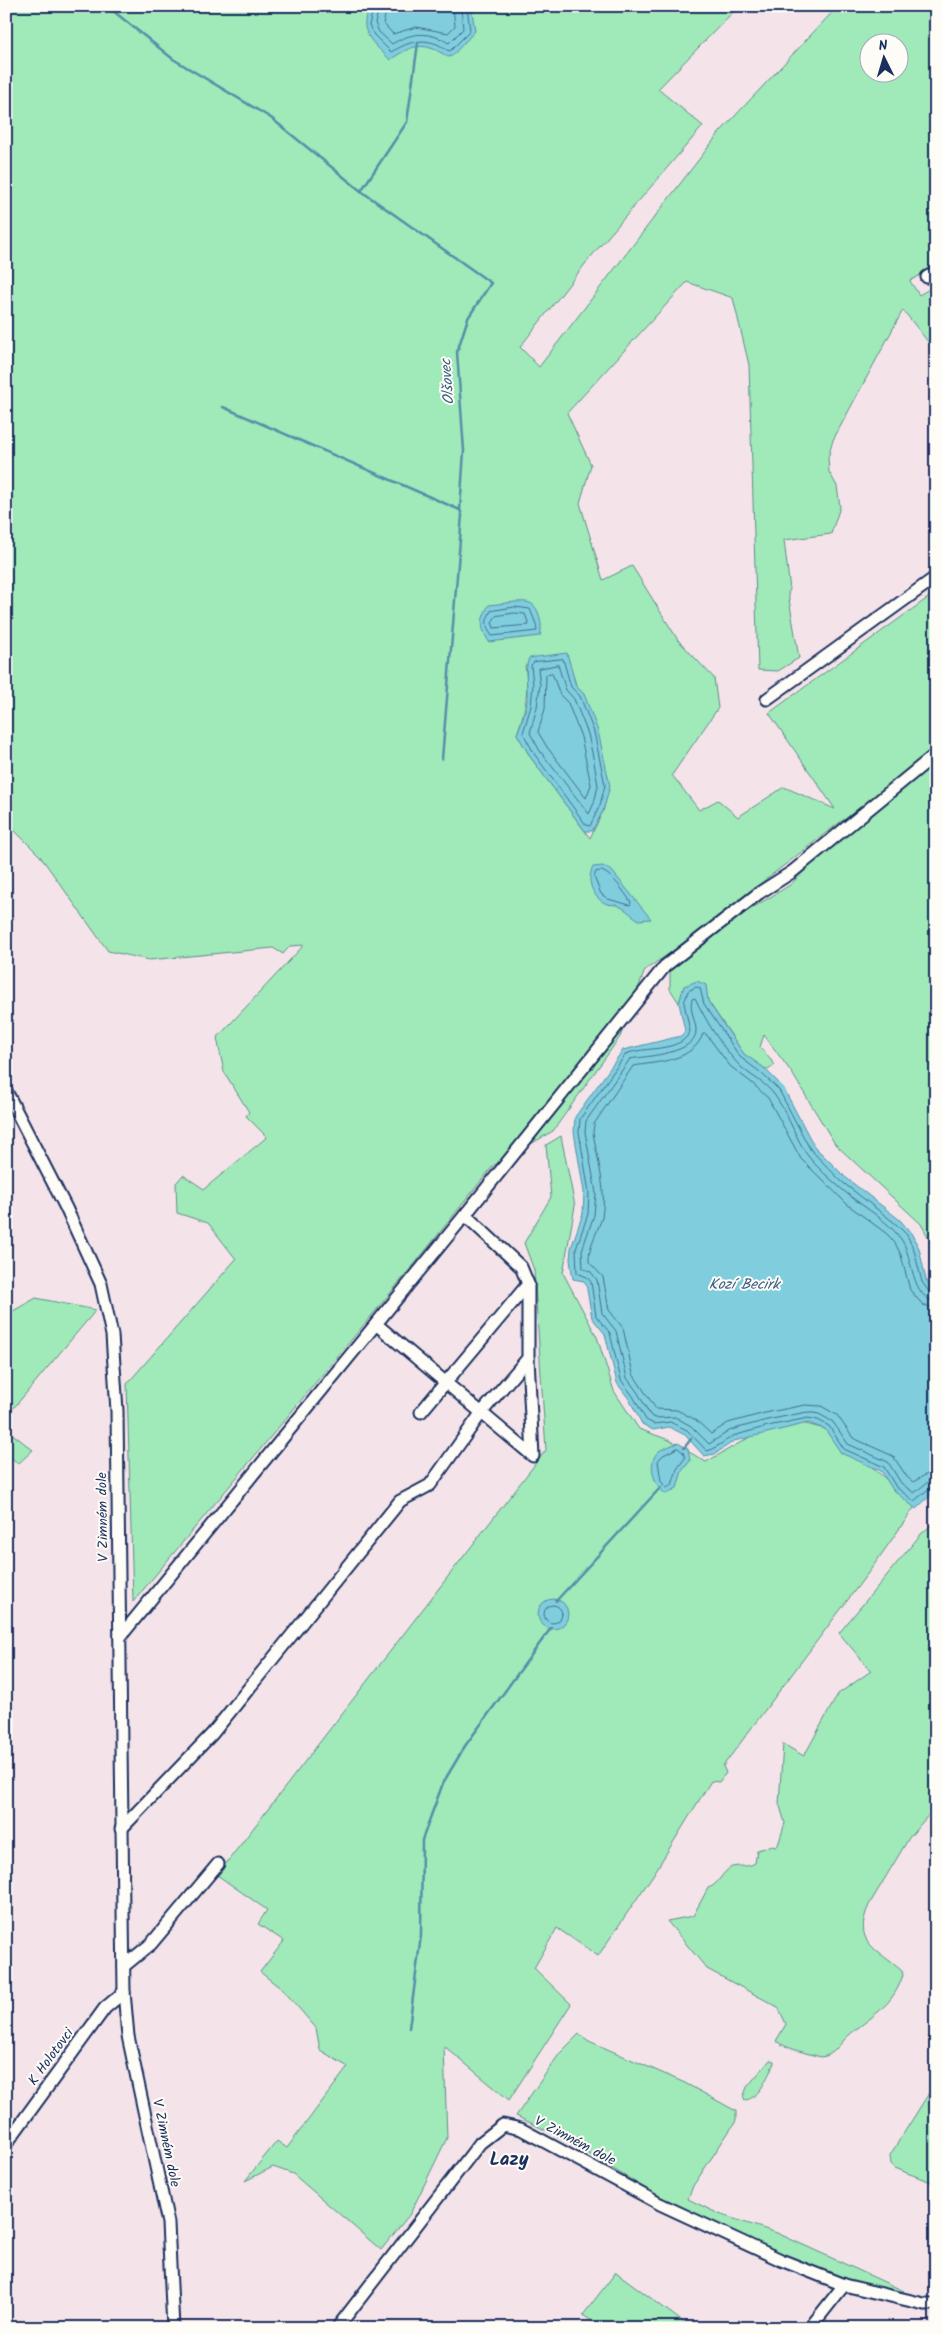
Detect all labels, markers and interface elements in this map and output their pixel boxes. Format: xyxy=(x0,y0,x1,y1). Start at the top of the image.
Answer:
north arrow xyxy=(860,32,910,82)
text: N xyxy=(878,35,888,57)
water label: Olšovec xyxy=(434,357,462,406)
water label: Kozí Becirk xyxy=(709,1273,781,1297)
street label: V Zimném dole xyxy=(91,1471,115,1562)
street label: K Holotovci xyxy=(23,2023,80,2090)
street label: V Zimném dole xyxy=(146,2097,186,2190)
street label: V Zimném dole xyxy=(530,2110,620,2172)
district label: Lazy xyxy=(489,2145,529,2175)

